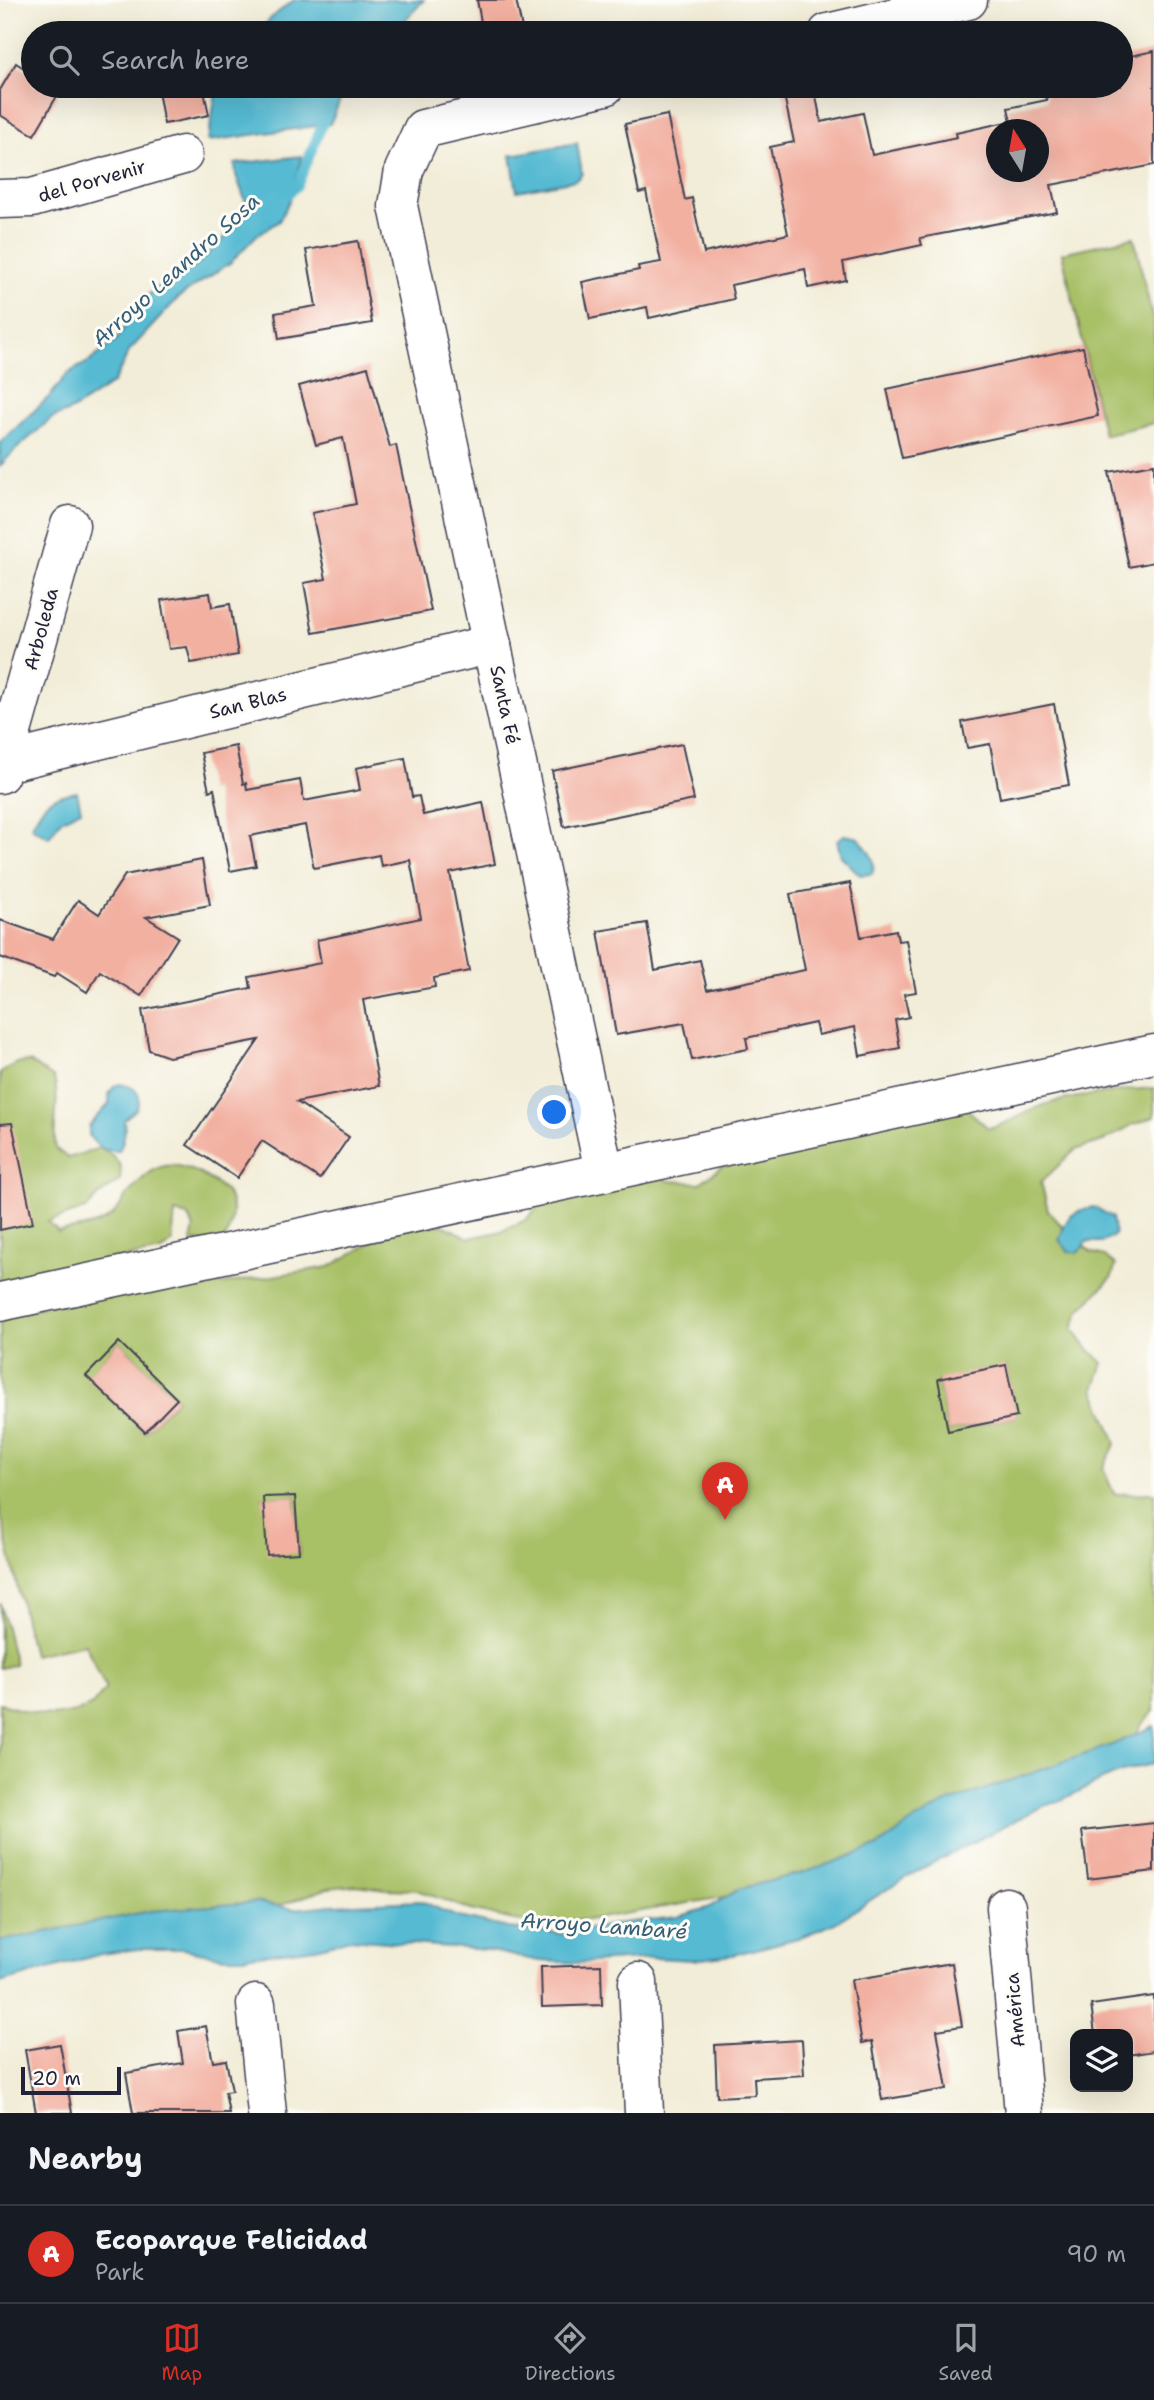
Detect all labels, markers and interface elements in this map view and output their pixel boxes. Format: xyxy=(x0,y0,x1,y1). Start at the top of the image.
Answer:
search box xyxy=(21,21,1133,98)
icon: search xyxy=(45,41,83,79)
text: Search here xyxy=(101,42,250,77)
north arrow xyxy=(986,119,1049,182)
street label: del Porvenir xyxy=(35,154,149,208)
water label: Arroyo Leandro Sosa xyxy=(86,187,266,353)
street label: Arboleda xyxy=(18,585,64,673)
street label: Santa Fé xyxy=(484,663,526,747)
street label: San Blas xyxy=(207,681,289,725)
your location xyxy=(537,1095,571,1129)
pin: A xyxy=(702,1462,748,1520)
water label: Arroyo Lambaré xyxy=(520,1906,688,1946)
street label: América xyxy=(999,1971,1031,2048)
map controls xyxy=(1070,2029,1133,2092)
button: layers xyxy=(1070,2029,1133,2092)
scale bar xyxy=(21,2064,121,2096)
text: 20 m xyxy=(32,2066,81,2091)
text: Nearby xyxy=(28,2138,143,2179)
text: Ecoparque Felicidad xyxy=(95,2222,368,2257)
text: A xyxy=(42,2239,60,2269)
text: 90 m xyxy=(1066,2239,1126,2269)
text: Park xyxy=(95,2257,144,2287)
tab: Map xyxy=(161,2319,202,2386)
tab: Directions xyxy=(525,2319,616,2386)
tab: Saved xyxy=(939,2319,993,2386)

